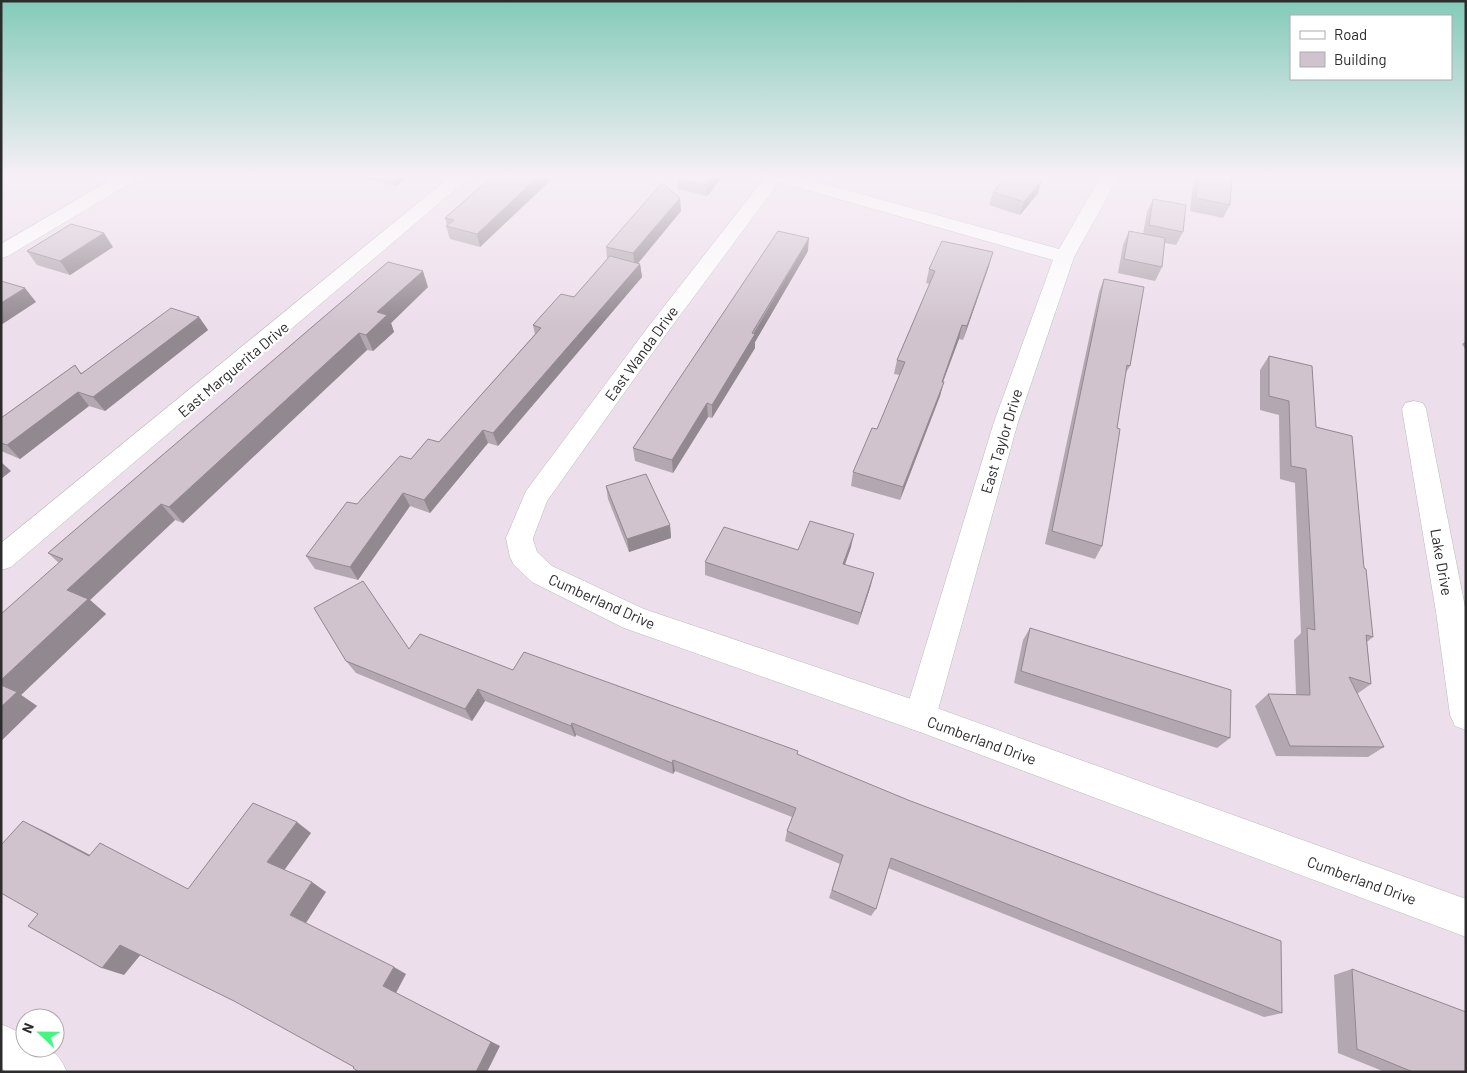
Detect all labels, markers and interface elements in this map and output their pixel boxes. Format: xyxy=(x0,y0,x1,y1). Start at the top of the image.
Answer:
legend xyxy=(1290,15,1452,80)
text: Road xyxy=(1334,25,1367,43)
text: Building xyxy=(1334,50,1387,68)
street label: East Wanda Drive xyxy=(601,302,681,404)
street label: East Marguerita Drive xyxy=(174,317,292,421)
street label: East Taylor Drive xyxy=(976,386,1026,496)
street label: Lake Drive xyxy=(1427,527,1457,597)
street label: Cumberland Drive xyxy=(546,569,658,633)
street label: Cumberland Drive xyxy=(925,712,1039,768)
street label: Cumberland Drive xyxy=(1305,852,1419,908)
north arrow xyxy=(15,1008,65,1058)
text: N xyxy=(18,1020,37,1035)

